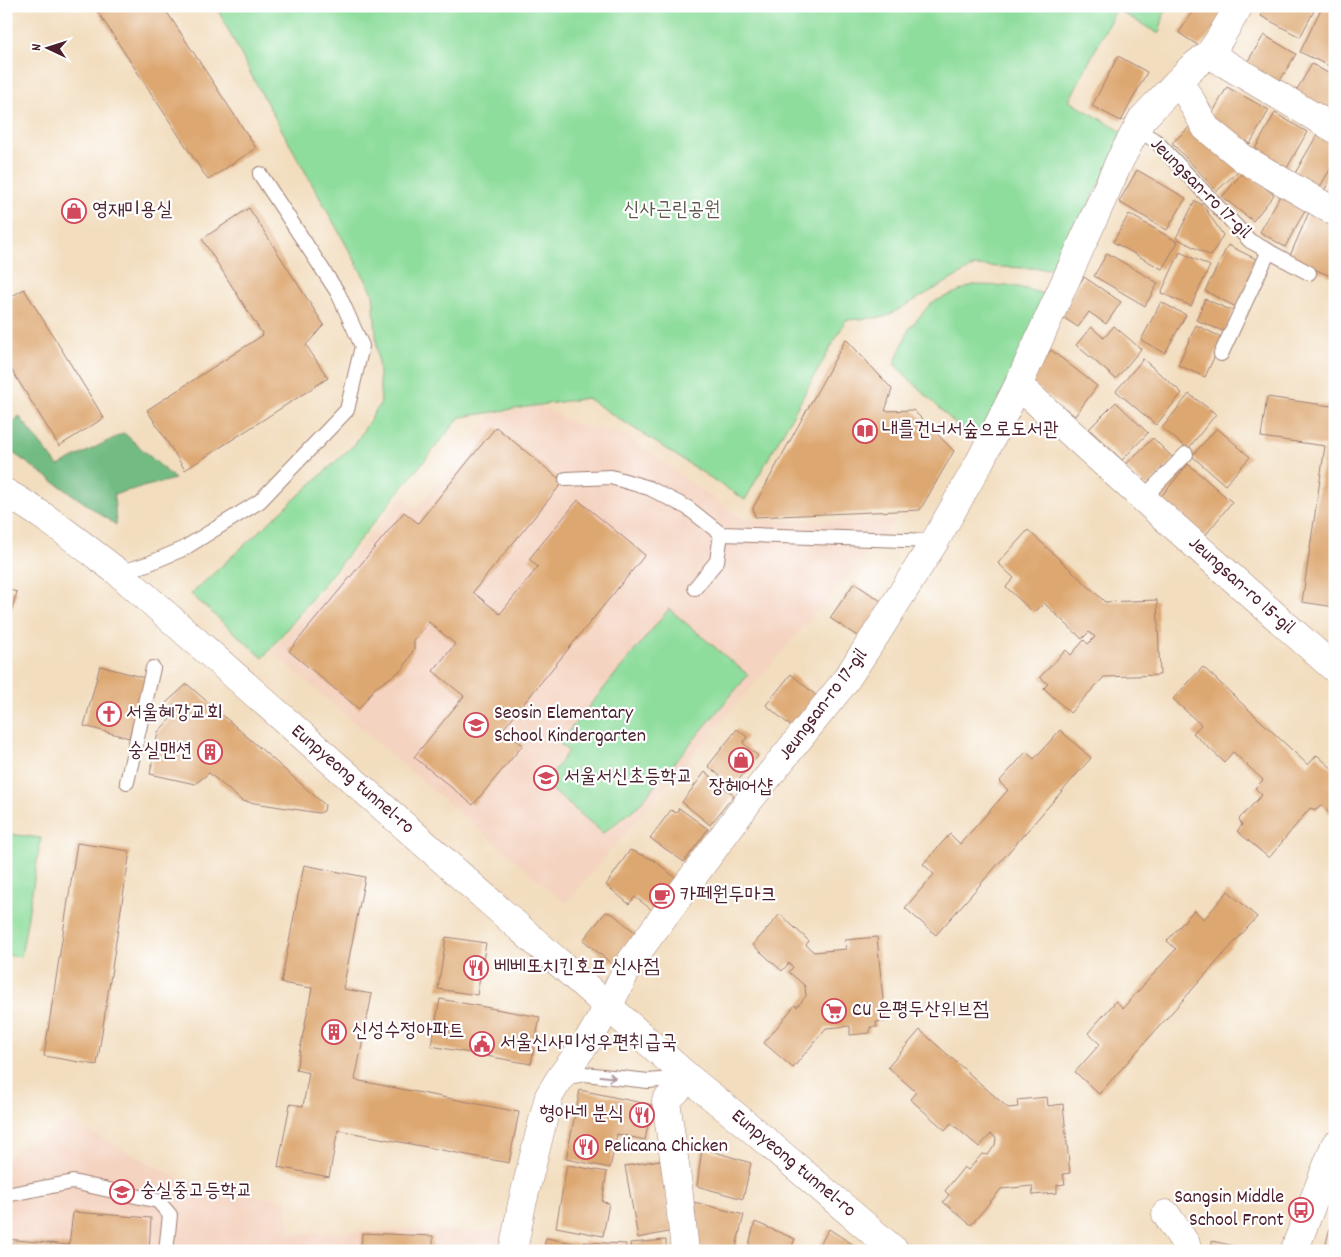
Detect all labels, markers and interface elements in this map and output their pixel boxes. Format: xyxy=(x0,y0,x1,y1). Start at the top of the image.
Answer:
north arrow xyxy=(22,22,72,72)
text: N xyxy=(27,43,47,51)
street label: Jeungsan-ro 17-gil xyxy=(1143,132,1257,246)
place label: 영재미용실 xyxy=(92,197,172,225)
park label: 신사근린공원 xyxy=(624,197,720,225)
shop icon: 영재미용실 xyxy=(61,198,87,224)
place label: 내를건너서숲으로도서관 xyxy=(882,417,1059,445)
library icon: 내를건너서숲으로도서관 xyxy=(852,418,878,444)
street label: Jeungsan-ro 15-gil xyxy=(1181,530,1301,642)
street label: Jeungsan-ro 17-gil xyxy=(773,643,876,767)
place label: 서울혜강교회 xyxy=(126,700,223,728)
place label: Seosin Elementary School Kindergarten xyxy=(494,700,646,751)
church icon: 서울혜강교회 xyxy=(96,701,122,727)
school or university icon: Seosin Elementary School Kindergarten xyxy=(463,712,489,738)
street label: Eunpyeong tunnel-ro xyxy=(284,718,420,842)
place label: 숭실맨션 xyxy=(128,738,192,766)
building icon: 숭실맨션 xyxy=(197,739,223,765)
shop icon: 장헤어샵 xyxy=(728,747,754,773)
place label: 서울서신초등학교 xyxy=(564,764,693,792)
school or university icon: 서울서신초등학교 xyxy=(533,765,559,791)
place label: 장헤어샵 xyxy=(709,774,773,802)
place label: 카페원두마크 xyxy=(680,882,777,910)
cafe icon: 카페원두마크 xyxy=(649,883,675,909)
place label: 베베또치킨호프 신사점 xyxy=(494,954,660,982)
restaurant icon: 베베또치킨호프 신사점 xyxy=(463,955,489,981)
place label: CU 은평두산위브점 xyxy=(852,997,989,1025)
supermarket icon: CU 은평두산위브점 xyxy=(821,998,847,1024)
place label: 신성수정아파트 xyxy=(352,1018,465,1046)
building icon: 신성수정아파트 xyxy=(321,1019,347,1045)
place label: 서울신사미성우편취급국 xyxy=(500,1030,677,1058)
public building icon: 서울신사미성우편취급국 xyxy=(469,1031,495,1057)
one-way arrow xyxy=(599,1072,615,1082)
place label: 형아네 분식 xyxy=(539,1101,624,1129)
restaurant icon: 형아네 분식 xyxy=(629,1102,655,1128)
street label: Eunpyeong tunnel-ro xyxy=(724,1103,862,1225)
place label: Pelicana Chicken xyxy=(604,1133,728,1161)
restaurant icon: Pelicana Chicken xyxy=(573,1134,599,1160)
place label: 숭실중고등학교 xyxy=(140,1178,253,1206)
school or university icon: 숭실중고등학교 xyxy=(109,1179,135,1205)
place label: Sangsin Middle School Front xyxy=(1174,1184,1284,1235)
bus stop icon: Sangsin Middle School Front xyxy=(1288,1197,1314,1223)

